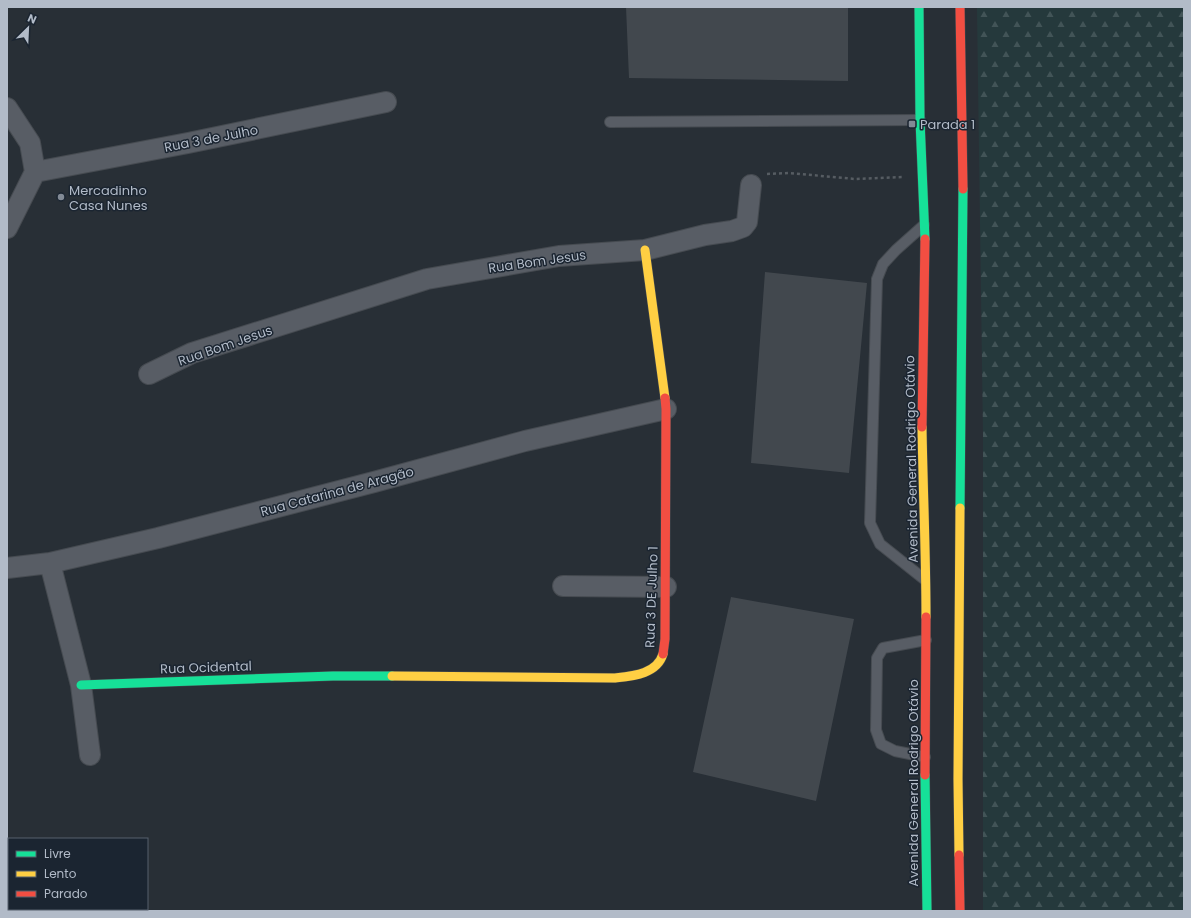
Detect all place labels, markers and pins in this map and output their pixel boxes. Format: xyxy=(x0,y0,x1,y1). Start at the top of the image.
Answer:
place label: Parada 1 xyxy=(920,115,975,134)
marker: Parada 1 xyxy=(907,119,917,129)
place label: Mercadinho Casa Nunes xyxy=(69,181,148,215)
marker: Mercadinho Casa Nunes xyxy=(56,192,66,202)

